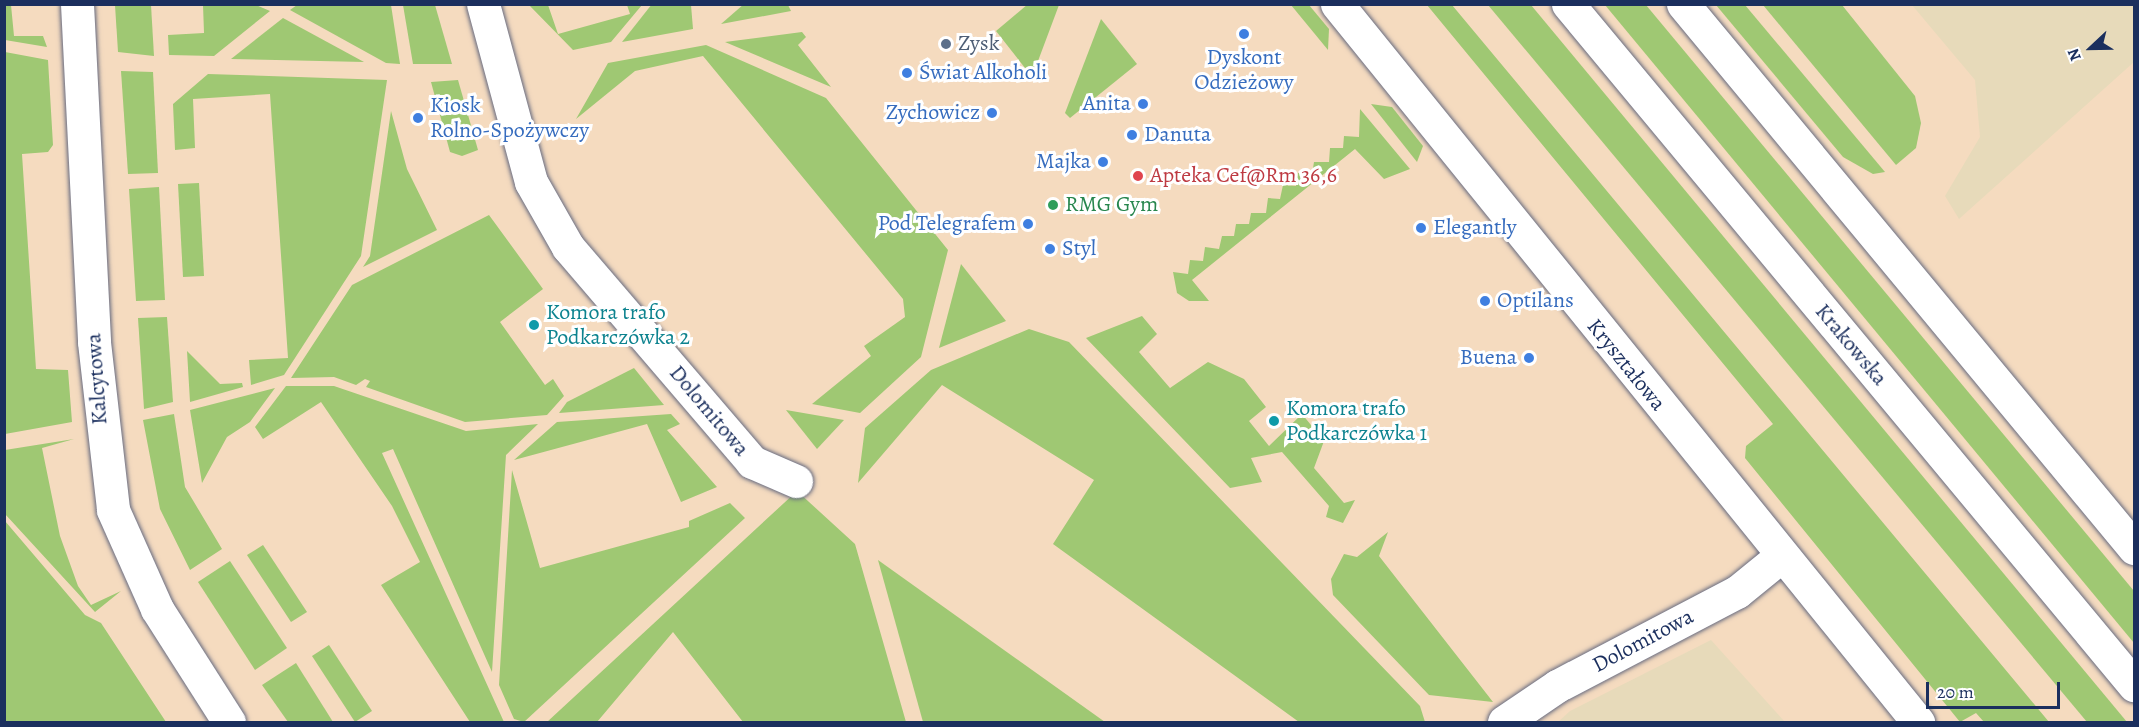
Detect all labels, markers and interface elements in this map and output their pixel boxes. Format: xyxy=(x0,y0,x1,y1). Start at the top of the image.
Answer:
north arrow xyxy=(2061,18,2121,78)
marker: Dyskont Odzieżowy xyxy=(1237,27,1251,41)
place label: Zysk xyxy=(958,31,1000,57)
marker: Zysk xyxy=(939,37,953,51)
place label: Dyskont Odzieżowy xyxy=(1194,44,1294,96)
text: N xyxy=(2062,45,2087,64)
place label: Świat Alkoholi xyxy=(919,60,1047,86)
marker: Świat Alkoholi xyxy=(900,66,914,80)
place label: Anita xyxy=(1083,91,1131,117)
place label: Kiosk Rolno-Spożywczy xyxy=(430,92,589,144)
marker: Anita xyxy=(1136,97,1150,111)
place label: Zychowicz xyxy=(886,100,980,126)
marker: Zychowicz xyxy=(985,106,999,120)
marker: Kiosk Rolno-Spożywczy xyxy=(411,111,425,125)
place label: Danuta xyxy=(1144,122,1211,148)
marker: Danuta xyxy=(1125,128,1139,142)
place label: Majka xyxy=(1036,149,1091,175)
marker: Majka xyxy=(1096,155,1110,169)
place label: Apteka Cef@Rm 36,6 xyxy=(1150,163,1337,189)
marker: Apteka Cef@Rm 36,6 xyxy=(1131,169,1145,183)
place label: RMG Gym xyxy=(1065,192,1158,218)
marker: RMG Gym xyxy=(1046,198,1060,212)
place label: Pod Telegrafem xyxy=(878,211,1016,237)
place label: Elegantly xyxy=(1433,215,1516,241)
marker: Pod Telegrafem xyxy=(1021,217,1035,231)
marker: Elegantly xyxy=(1414,221,1428,235)
place label: Styl xyxy=(1062,236,1096,262)
marker: Styl xyxy=(1043,242,1057,256)
place label: Optilans xyxy=(1497,288,1574,314)
marker: Optilans xyxy=(1478,294,1492,308)
place label: Komora trafo Podkarczówka 2 xyxy=(546,299,690,350)
street label: Krakowska xyxy=(1809,299,1893,391)
street label: Kryształowa xyxy=(1581,314,1671,416)
marker: Komora trafo Podkarczówka 2 xyxy=(527,318,541,332)
street label: Kalcytowa xyxy=(81,332,113,426)
place label: Buena xyxy=(1460,345,1517,371)
marker: Buena xyxy=(1522,351,1536,365)
street label: Dolomitowa xyxy=(663,360,755,462)
place label: Komora trafo Podkarczówka 1 xyxy=(1286,395,1427,446)
marker: Komora trafo Podkarczówka 1 xyxy=(1267,414,1281,428)
street label: Dolomitowa xyxy=(1588,603,1698,679)
scale bar xyxy=(1929,670,2062,708)
text: 20 m xyxy=(1937,680,1974,704)

